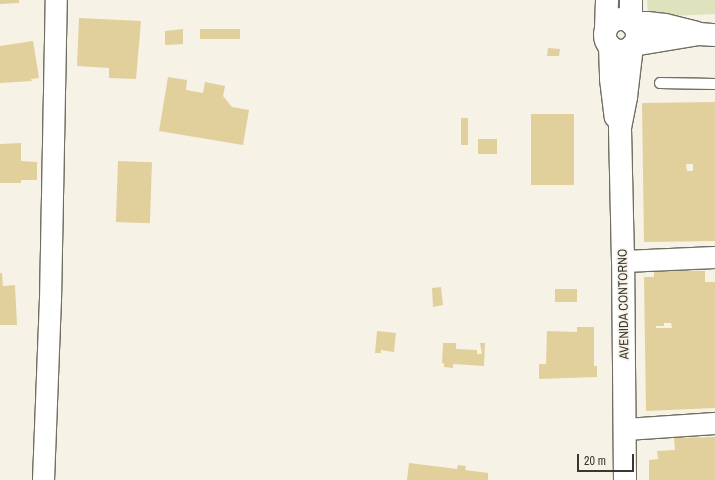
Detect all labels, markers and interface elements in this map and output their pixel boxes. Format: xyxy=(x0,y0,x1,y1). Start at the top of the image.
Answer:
street label: AVENIDA CONTORNO xyxy=(615,248,633,360)
scale bar xyxy=(579,446,636,472)
text: 20 m xyxy=(584,453,606,469)

